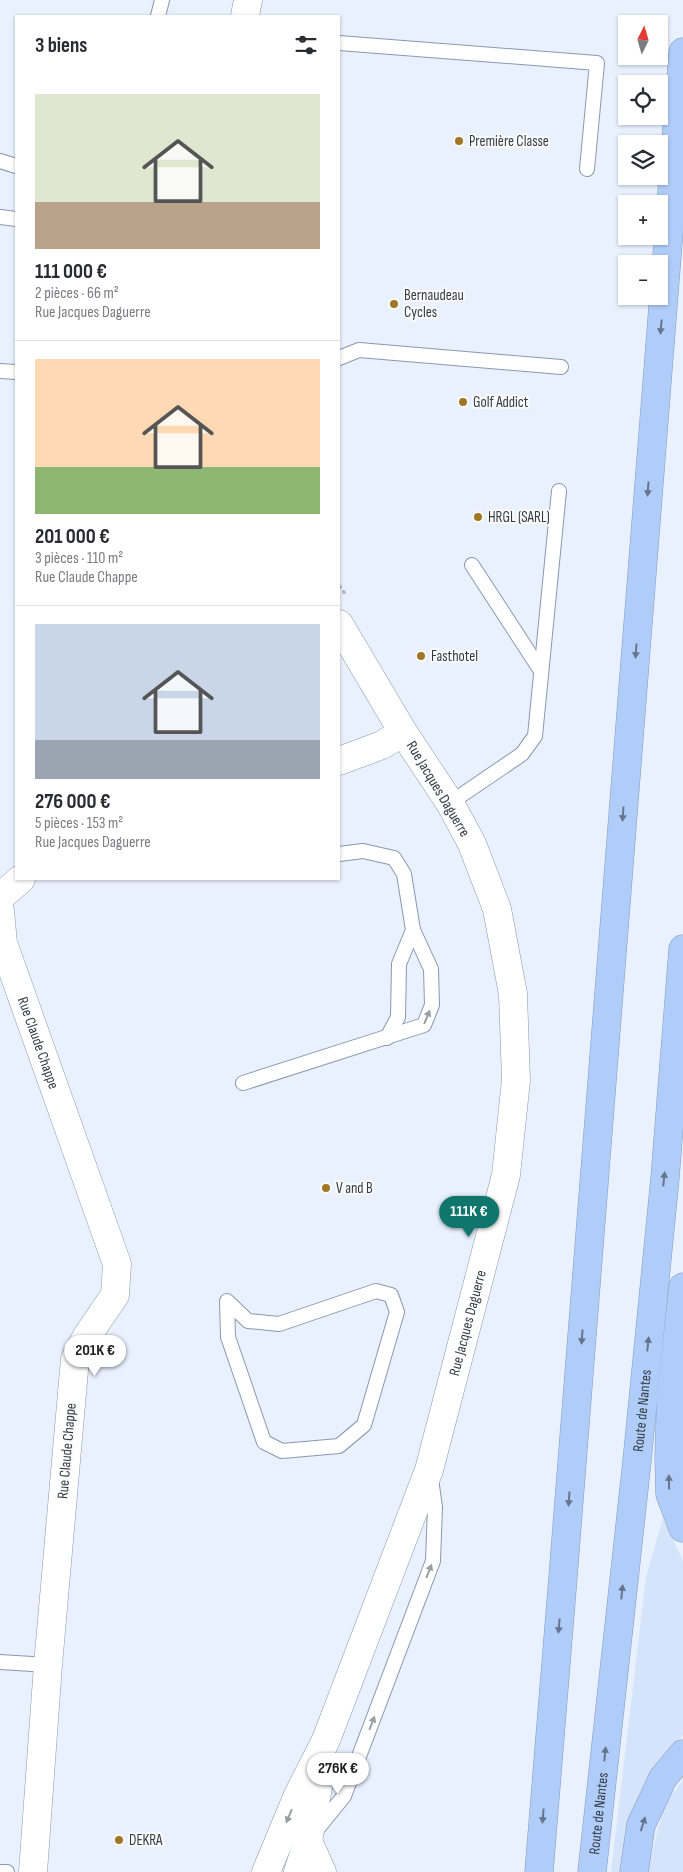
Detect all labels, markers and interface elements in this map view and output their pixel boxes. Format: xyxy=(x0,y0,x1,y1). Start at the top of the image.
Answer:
north arrow xyxy=(618,15,668,65)
map controls xyxy=(618,15,668,305)
icon: filters xyxy=(292,31,320,59)
text: 3 biens xyxy=(35,33,87,58)
button: locate xyxy=(618,75,668,125)
icon: home xyxy=(133,126,223,216)
place label: Première Classe xyxy=(469,132,549,151)
marker: Première Classe xyxy=(453,135,465,147)
button: layers xyxy=(618,135,668,185)
button: + xyxy=(618,195,668,245)
button: − xyxy=(618,255,668,305)
text: 111 000 € xyxy=(35,259,107,284)
text: 2 pièces · 66 m² xyxy=(35,284,119,303)
place label: Bernaudeau Cycles xyxy=(404,286,464,322)
marker: Bernaudeau Cycles xyxy=(388,298,400,310)
text: Rue Jacques Daguerre xyxy=(35,303,151,322)
one-way arrow xyxy=(657,320,665,336)
icon: home xyxy=(133,392,223,482)
place label: Golf Addict xyxy=(473,393,529,412)
marker: Golf Addict xyxy=(457,396,469,408)
one-way arrow xyxy=(644,482,652,498)
place label: HRGL (SARL) xyxy=(488,508,550,527)
marker: HRGL (SARL) xyxy=(472,511,484,523)
text: 201 000 € xyxy=(35,524,110,549)
text: 3 pièces · 110 m² xyxy=(35,549,123,568)
text: Rue Claude Chappe xyxy=(35,568,138,587)
one-way arrow xyxy=(631,644,639,660)
place label: Fasthotel xyxy=(431,647,478,666)
marker: Fasthotel xyxy=(415,650,427,662)
icon: home xyxy=(133,657,223,747)
street label: Rue Jacques Daguerre xyxy=(402,738,474,840)
text: 276 000 € xyxy=(35,789,111,814)
one-way arrow xyxy=(619,806,627,822)
text: 5 pièces · 153 m² xyxy=(35,814,123,833)
text: Rue Jacques Daguerre xyxy=(35,833,151,852)
street label: Rue Claude Chappe xyxy=(13,994,64,1091)
one-way arrow xyxy=(424,1009,432,1024)
one-way arrow xyxy=(661,1170,669,1186)
place label: V and B xyxy=(336,1179,373,1198)
marker: V and B xyxy=(320,1182,332,1194)
pin: 111K € xyxy=(428,1196,510,1238)
text: 111K € xyxy=(450,1202,488,1221)
street label: Rue Jacques Daguerre xyxy=(444,1268,490,1378)
one-way arrow xyxy=(577,1330,585,1346)
pin: 201K € xyxy=(54,1334,136,1377)
one-way arrow xyxy=(644,1335,652,1351)
text: 201K € xyxy=(75,1341,115,1360)
street label: Route de Nantes xyxy=(628,1369,656,1453)
street label: Rue Claude Chappe xyxy=(53,1402,81,1500)
one-way arrow xyxy=(665,1474,673,1490)
one-way arrow xyxy=(565,1492,573,1508)
one-way arrow xyxy=(425,1563,433,1578)
one-way arrow xyxy=(618,1584,626,1600)
one-way arrow xyxy=(555,1618,563,1634)
one-way arrow xyxy=(368,1715,376,1730)
one-way arrow xyxy=(601,1746,609,1762)
pin: 276K € xyxy=(297,1752,379,1795)
text: 276K € xyxy=(318,1759,358,1778)
street label: Route de Nantes xyxy=(584,1771,612,1855)
one-way arrow xyxy=(285,1808,293,1823)
one-way arrow xyxy=(539,1809,547,1825)
one-way arrow xyxy=(639,1816,647,1831)
place label: DEKRA xyxy=(129,1831,163,1850)
marker: DEKRA xyxy=(113,1834,125,1846)

